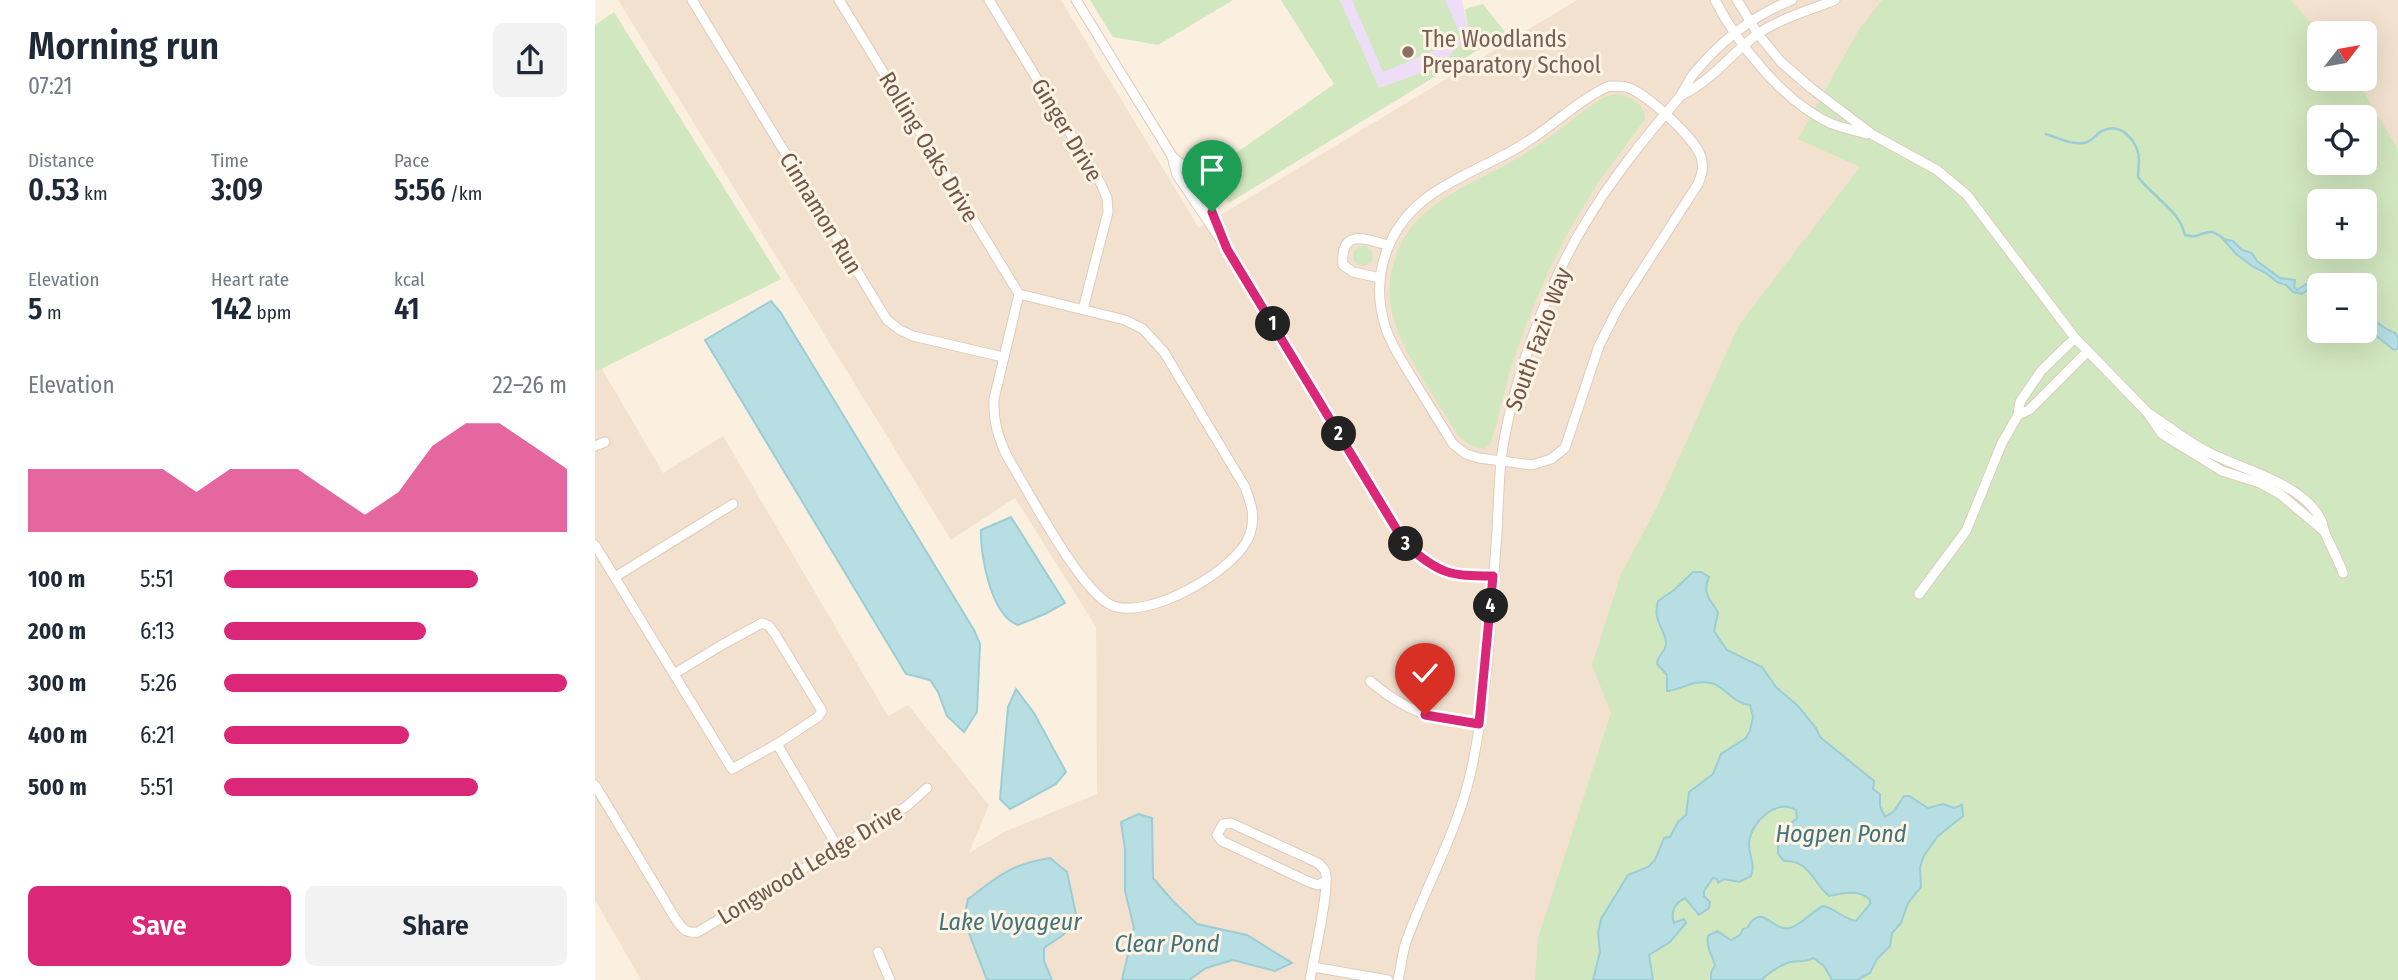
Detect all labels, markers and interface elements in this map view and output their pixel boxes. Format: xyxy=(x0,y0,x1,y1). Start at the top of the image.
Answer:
north arrow xyxy=(2307,21,2377,91)
map controls xyxy=(2307,21,2377,343)
text: Morning run xyxy=(28,23,219,69)
button: share xyxy=(493,23,567,97)
place label: The Woodlands Preparatory School xyxy=(1422,25,1601,79)
marker: The Woodlands Preparatory School xyxy=(1400,44,1416,60)
street label: Rolling Oaks Drive xyxy=(873,67,985,227)
text: 07:21 xyxy=(28,72,72,100)
street label: Ginger Drive xyxy=(1025,73,1109,187)
button: locate xyxy=(2307,105,2377,175)
pin xyxy=(1182,140,1242,212)
street label: Cinnamon Run xyxy=(774,147,868,279)
text: Distance xyxy=(28,149,95,172)
text: Time xyxy=(211,149,249,172)
text: Pace xyxy=(394,149,429,172)
icon: arrive xyxy=(1193,151,1231,189)
text: 0.53 xyxy=(28,172,80,208)
text: 3:09 xyxy=(211,172,263,208)
text: 5:56 xyxy=(394,172,445,208)
text: km xyxy=(80,182,108,205)
text: /km xyxy=(445,182,482,205)
button: + xyxy=(2307,189,2377,259)
street label: South Fazio Way xyxy=(1499,263,1577,415)
text: Elevation xyxy=(28,268,100,291)
text: Heart rate xyxy=(211,268,289,291)
text: kcal xyxy=(394,268,425,291)
button: − xyxy=(2307,273,2377,343)
text: 5 xyxy=(28,291,43,327)
text: 142 xyxy=(211,291,252,327)
text: 41 xyxy=(394,291,420,327)
text: m xyxy=(43,301,62,324)
text: bpm xyxy=(252,301,291,324)
pin: 1 xyxy=(1255,306,1291,342)
text: 1 xyxy=(1268,312,1277,335)
text: Elevation xyxy=(28,371,115,399)
text: 22–26 m xyxy=(493,371,567,399)
pin: 2 xyxy=(1321,416,1357,452)
text: 2 xyxy=(1334,422,1343,445)
pin: 3 xyxy=(1389,526,1423,562)
text: 3 xyxy=(1401,532,1410,555)
text: 100 m xyxy=(28,565,85,593)
text: 5:51 xyxy=(140,565,174,593)
pin: 4 xyxy=(1473,588,1509,624)
text: 4 xyxy=(1486,594,1495,617)
text: 200 m xyxy=(28,617,86,645)
text: 6:13 xyxy=(140,617,175,645)
pin xyxy=(1395,643,1455,715)
icon: check xyxy=(1406,654,1444,692)
text: 300 m xyxy=(28,669,86,697)
text: 5:26 xyxy=(140,669,177,697)
text: 400 m xyxy=(28,721,87,749)
text: 6:21 xyxy=(140,721,175,749)
text: 500 m xyxy=(28,773,87,801)
text: 5:51 xyxy=(140,773,174,801)
street label: Longwood Ledge Drive xyxy=(712,798,908,930)
water label: Hogpen Pond xyxy=(1775,820,1907,848)
button: Save xyxy=(28,886,291,966)
button: Share xyxy=(305,886,567,966)
water label: Lake Voyageur xyxy=(939,908,1082,936)
water label: Clear Pond xyxy=(1114,930,1220,958)

